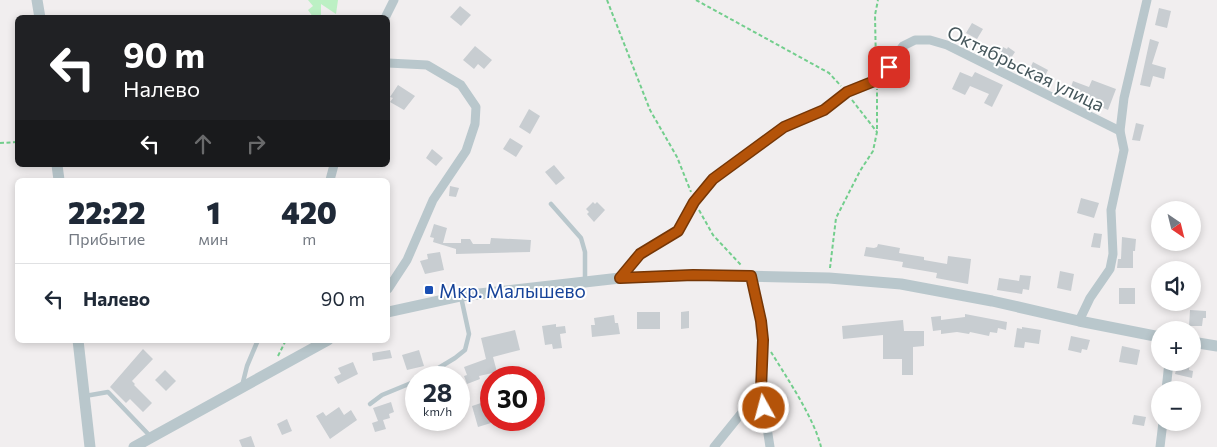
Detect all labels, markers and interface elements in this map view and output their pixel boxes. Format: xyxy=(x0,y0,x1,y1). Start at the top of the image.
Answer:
street label: Октябрьская улица xyxy=(944,20,1108,116)
text: 90 m xyxy=(123,32,205,75)
icon: left xyxy=(40,35,105,100)
pin xyxy=(868,46,910,88)
icon: arrive xyxy=(875,53,903,81)
text: Налево xyxy=(123,75,200,102)
icon: left xyxy=(136,130,164,158)
icon: ahead xyxy=(189,130,217,158)
icon: right xyxy=(242,130,270,158)
text: 22:22 xyxy=(68,193,146,230)
text: 1 xyxy=(206,193,220,230)
text: 420 xyxy=(281,193,337,230)
north arrow xyxy=(1151,201,1201,251)
map controls xyxy=(1151,201,1201,431)
text: Прибытие xyxy=(68,229,145,248)
text: мин xyxy=(199,229,228,248)
text: m xyxy=(302,229,316,248)
button: sound xyxy=(1151,261,1201,311)
place label: Мкр. Малышево xyxy=(439,279,586,302)
marker: Мкр. Малышево xyxy=(423,284,435,296)
icon: left xyxy=(40,285,68,313)
text: Налево xyxy=(83,287,150,310)
text: 90 m xyxy=(321,287,365,310)
button: + xyxy=(1151,321,1201,371)
speed limit sign: 30 xyxy=(480,366,545,431)
text: 28 xyxy=(423,377,452,407)
position arrow xyxy=(737,381,789,433)
button: − xyxy=(1151,381,1201,431)
text: km/h xyxy=(423,404,452,418)

